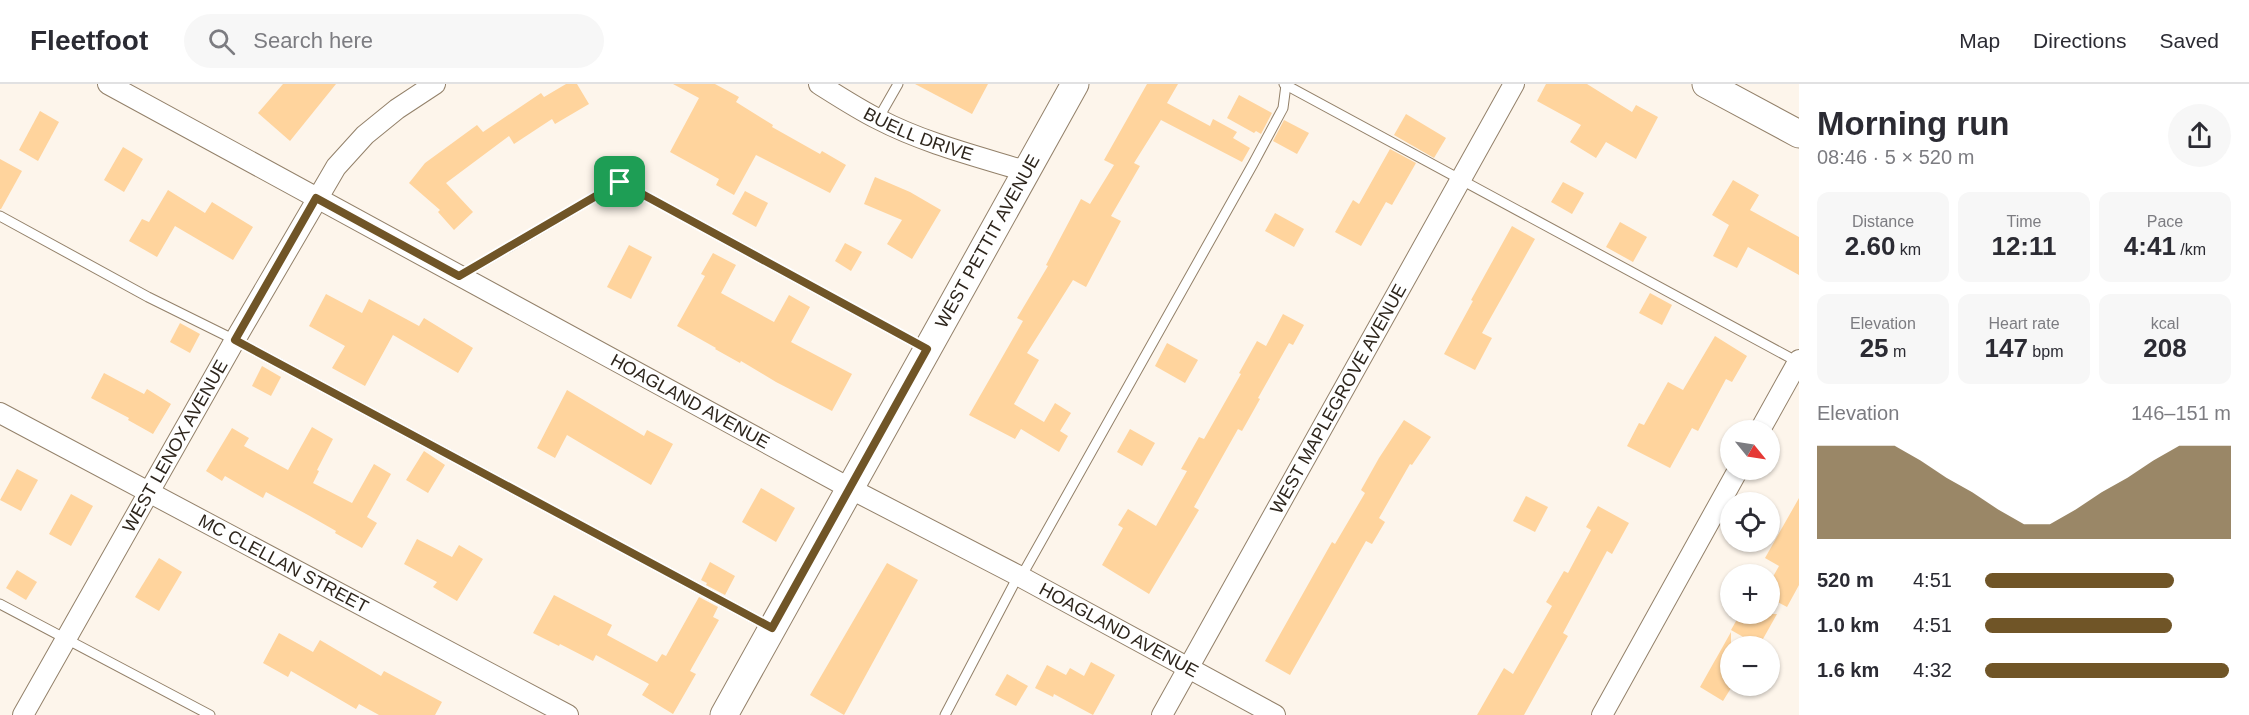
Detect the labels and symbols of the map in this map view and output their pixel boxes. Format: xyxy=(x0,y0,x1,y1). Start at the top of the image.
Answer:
street label: BUELL DRIVE xyxy=(860,103,976,165)
street label: WEST PETTIT AVENUE xyxy=(931,151,1044,331)
pin xyxy=(594,156,645,207)
street label: WEST MAPLEGROVE AVENUE xyxy=(1266,281,1410,517)
street label: HOAGLAND AVENUE xyxy=(607,350,773,453)
street label: WEST LENOX AVENUE xyxy=(119,356,232,536)
north arrow xyxy=(1720,420,1780,480)
street label: MC CLELLAN STREET xyxy=(195,510,372,617)
street label: HOAGLAND AVENUE xyxy=(1036,579,1202,681)

